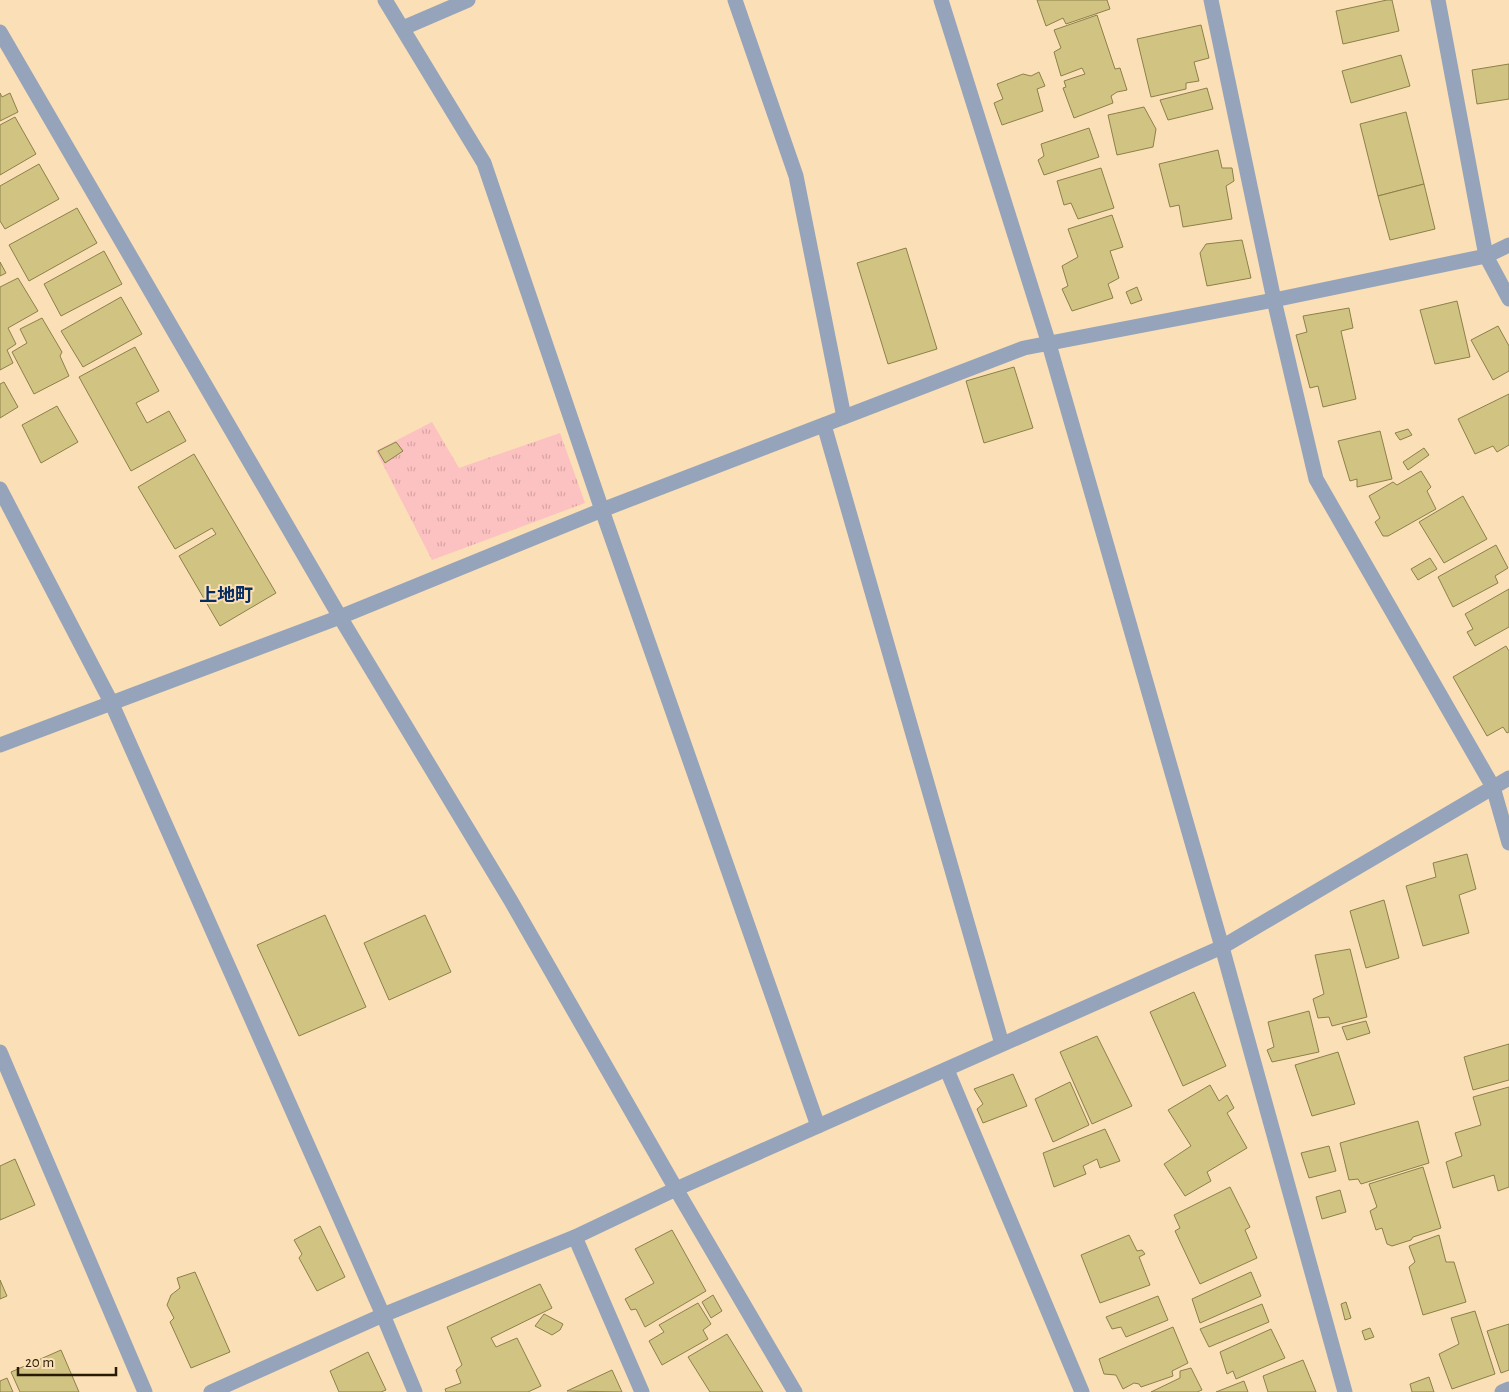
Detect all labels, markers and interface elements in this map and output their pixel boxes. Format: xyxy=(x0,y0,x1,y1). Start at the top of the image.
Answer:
district label: 上地町 xyxy=(199,586,253,605)
scale bar xyxy=(18,1344,115,1376)
text: 20 m xyxy=(25,1355,54,1370)

